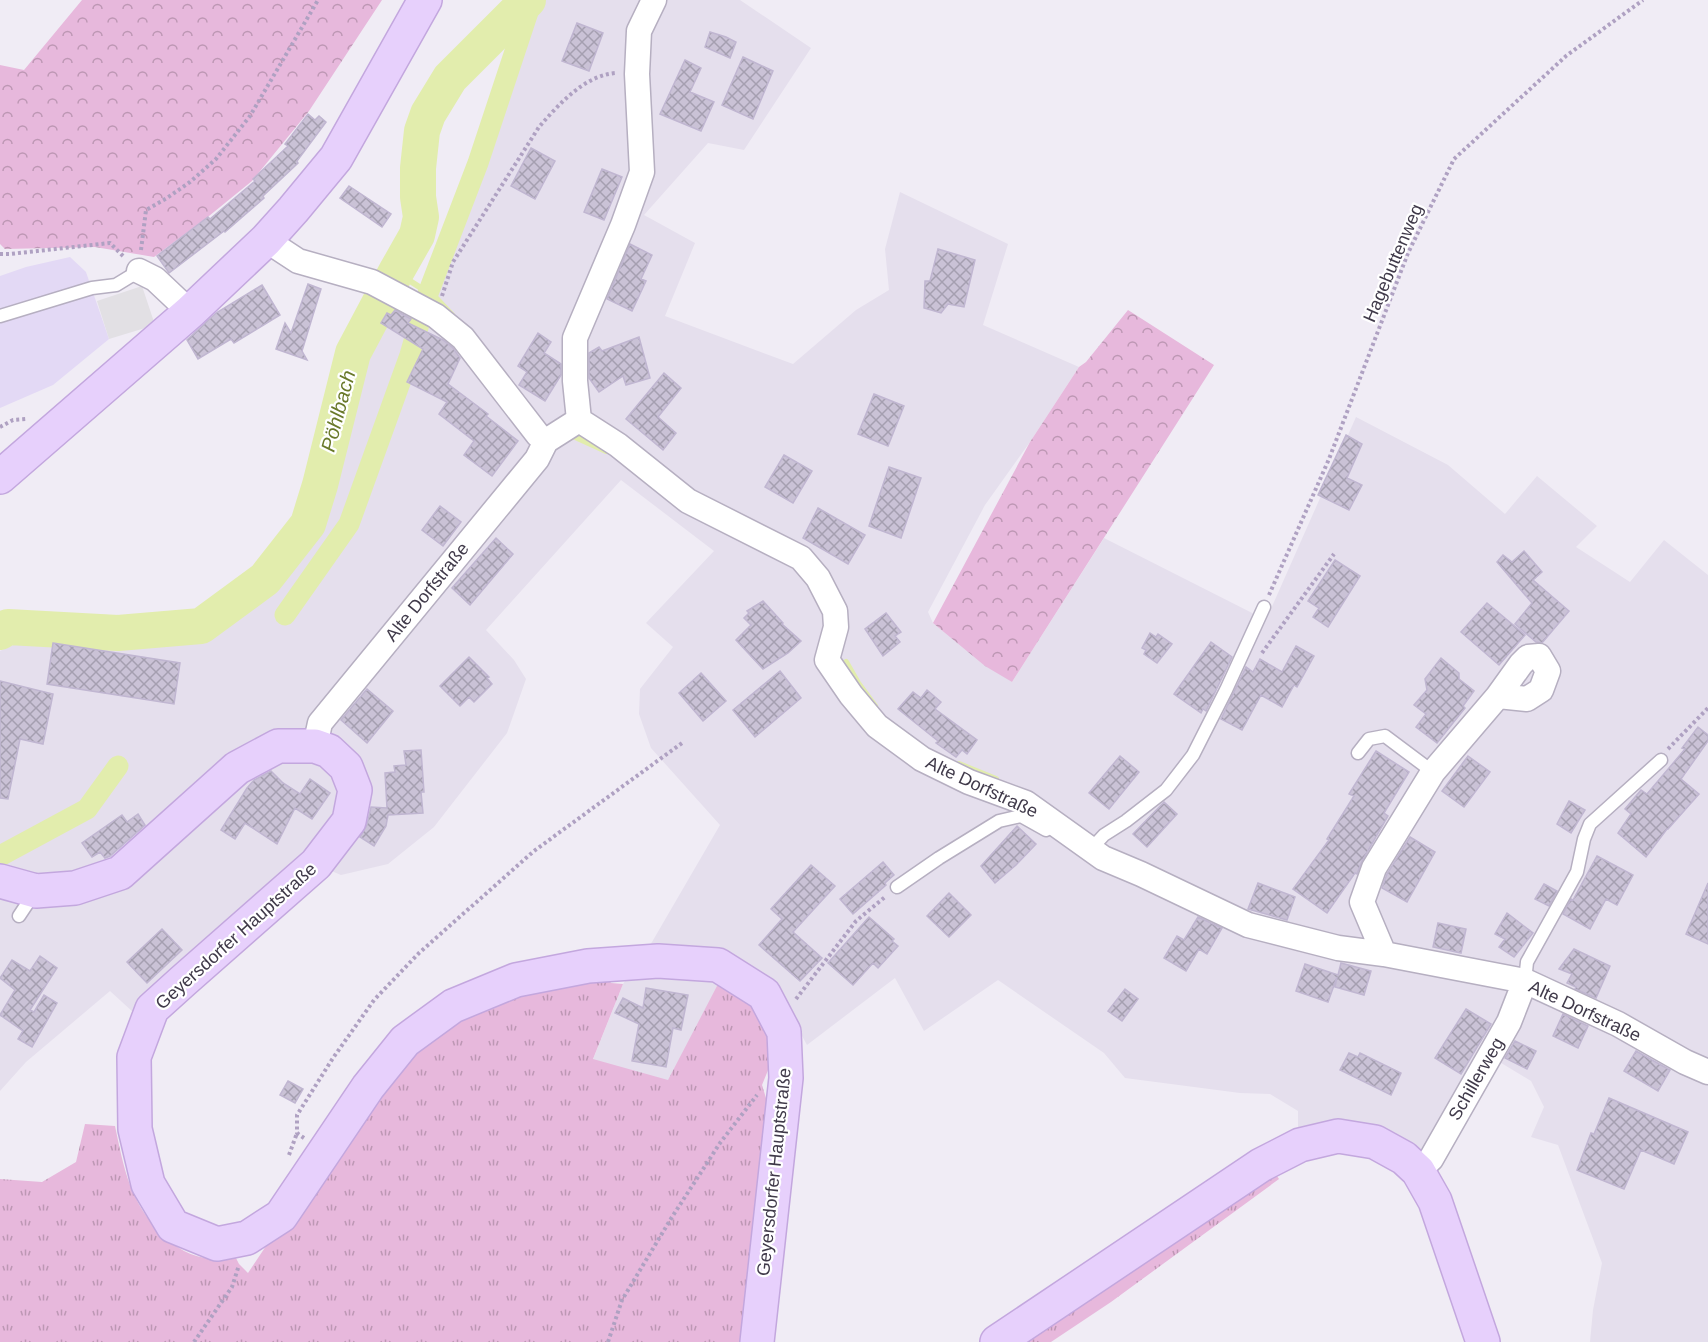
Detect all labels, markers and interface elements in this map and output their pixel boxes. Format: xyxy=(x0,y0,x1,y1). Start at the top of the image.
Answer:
street label: Hagebuttenweg xyxy=(1359,201,1427,325)
water label: Pöhlbach xyxy=(317,368,359,454)
street label: Alte Dorfstraße xyxy=(381,539,473,645)
street label: Alte Dorfstraße xyxy=(923,752,1041,822)
street label: Geyersdorfer Hauptstraße xyxy=(152,859,320,1013)
street label: Alte Dorfstraße xyxy=(1526,976,1644,1046)
street label: Schillerweg xyxy=(1444,1034,1508,1124)
street label: Geyersdorfer Hauptstraße xyxy=(753,1067,795,1277)

